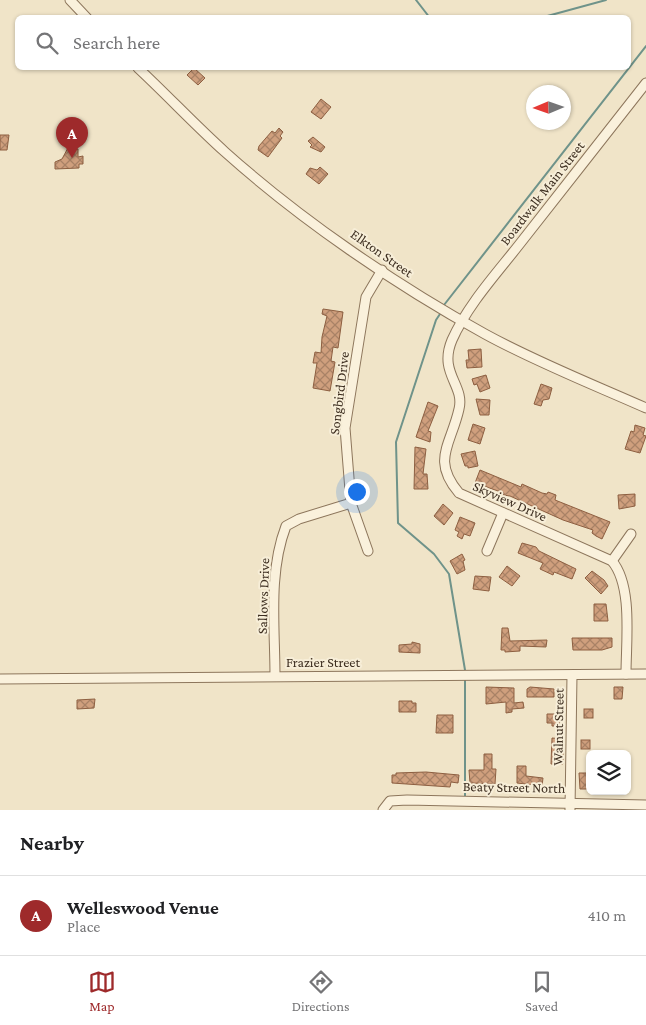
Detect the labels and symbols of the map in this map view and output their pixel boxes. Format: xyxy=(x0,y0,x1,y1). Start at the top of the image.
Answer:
north arrow xyxy=(526,85,571,130)
pin: A xyxy=(56,117,88,158)
street label: Boardwalk Main Street xyxy=(496,138,588,248)
street label: Elkton Street xyxy=(348,226,417,281)
street label: Songbird Drive xyxy=(326,350,352,436)
street label: Skyview Drive xyxy=(471,478,549,524)
your location xyxy=(344,479,370,505)
street label: Sallows Drive xyxy=(254,558,272,634)
street label: Frazier Street xyxy=(286,654,360,670)
street label: Walnut Street xyxy=(549,688,567,766)
street label: Beaty Street North xyxy=(463,778,566,796)

